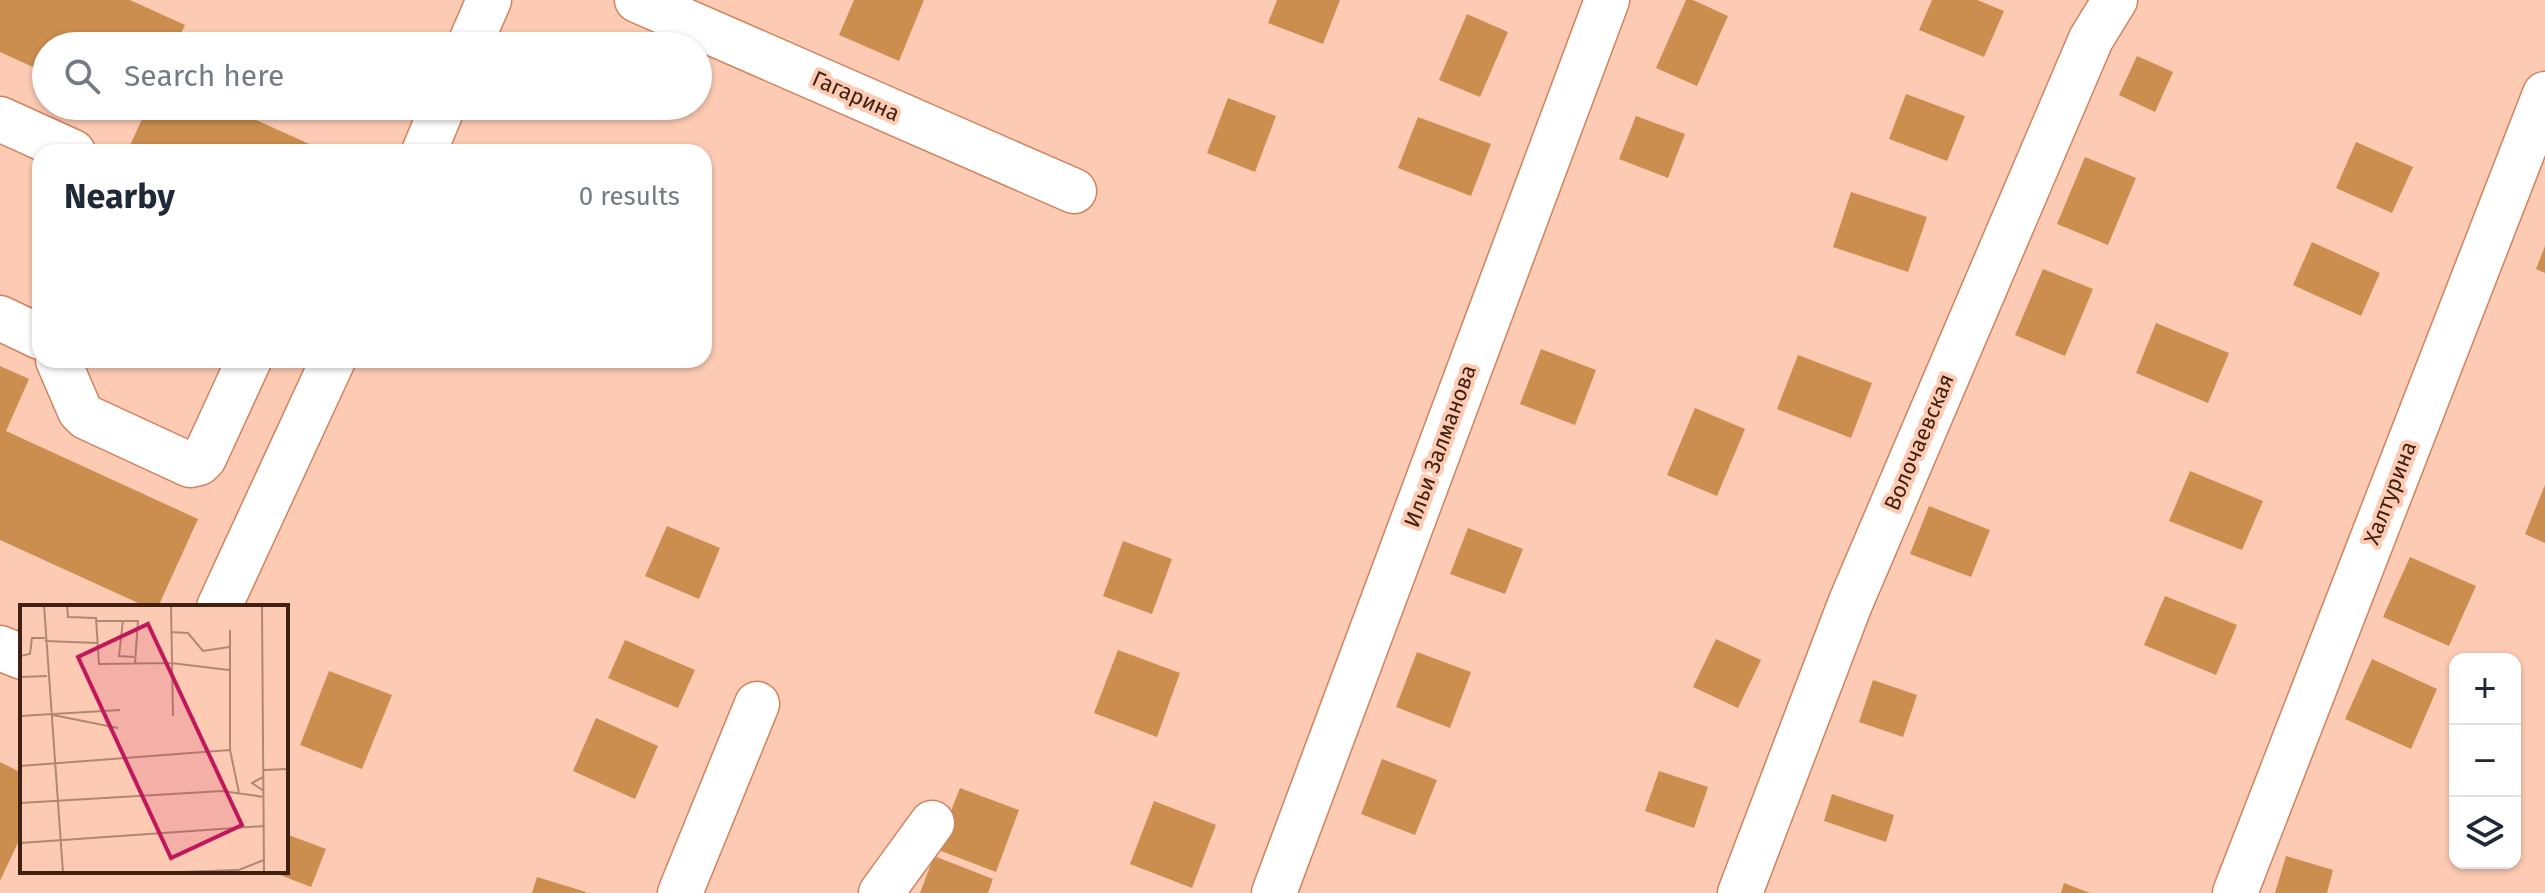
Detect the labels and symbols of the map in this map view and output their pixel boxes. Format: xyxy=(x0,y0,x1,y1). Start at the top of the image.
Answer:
street label: Гагарина xyxy=(808,65,904,127)
street label: Ильи Залманова xyxy=(1398,361,1482,531)
street label: Волочаевская xyxy=(1878,370,1960,514)
street label: Халтурина xyxy=(2358,438,2422,548)
inset map xyxy=(20,605,288,873)

